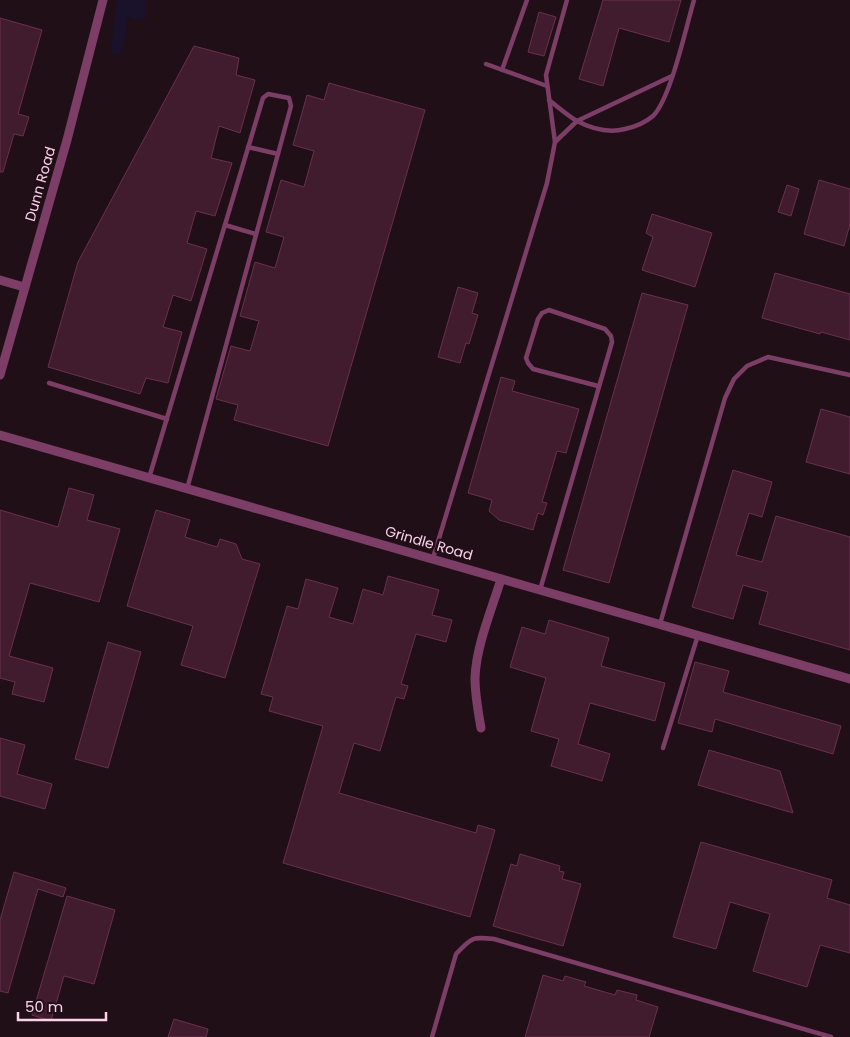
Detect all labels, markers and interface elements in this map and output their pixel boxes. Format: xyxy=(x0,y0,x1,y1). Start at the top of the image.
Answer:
street label: Dunn Road xyxy=(20,144,60,224)
street label: Grindle Road xyxy=(383,521,475,565)
scale bar xyxy=(18,990,105,1022)
text: 50 m xyxy=(25,996,63,1017)

